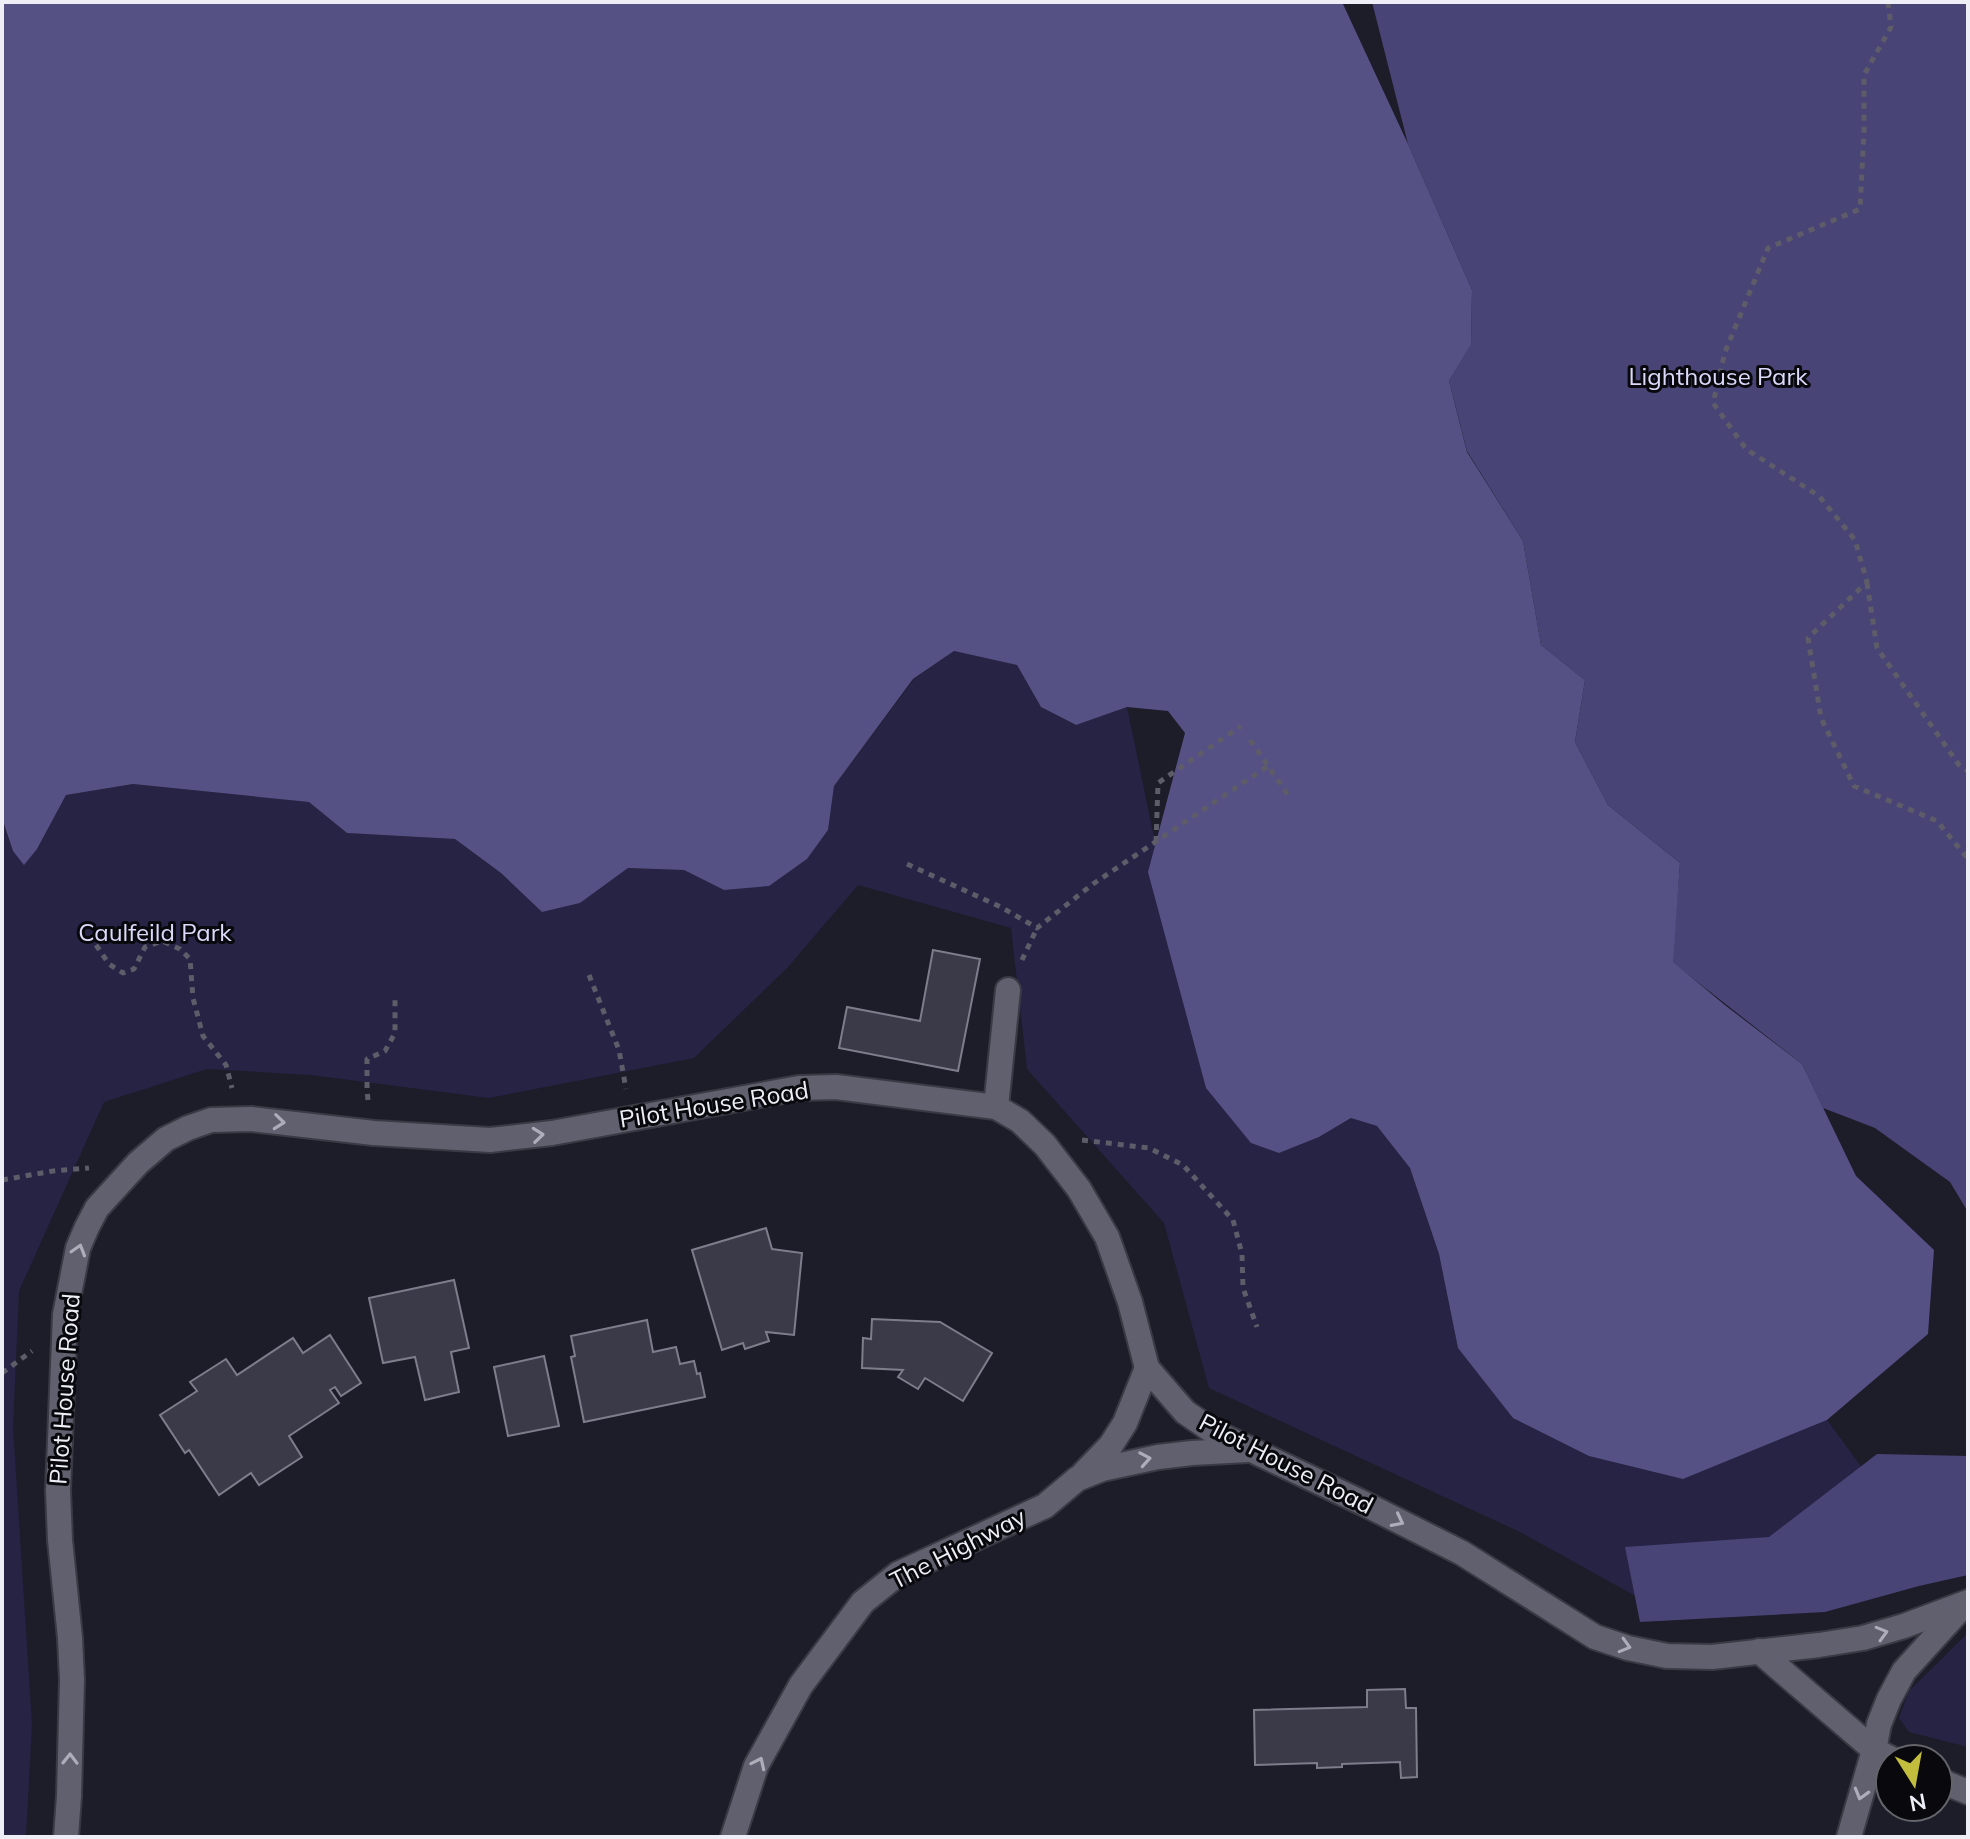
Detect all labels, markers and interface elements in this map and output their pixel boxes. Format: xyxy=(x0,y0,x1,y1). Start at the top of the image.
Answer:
park label: Lighthouse Park xyxy=(1628,361,1808,391)
park label: Caulfeild Park xyxy=(78,917,232,947)
street label: Pilot House Road xyxy=(617,1074,811,1134)
one-way arrow xyxy=(273,1114,286,1131)
one-way arrow xyxy=(532,1127,545,1144)
one-way arrow xyxy=(70,1243,86,1257)
street label: Pilot House Road xyxy=(42,1292,86,1485)
street label: Pilot House Road xyxy=(1194,1406,1378,1520)
one-way arrow xyxy=(1138,1451,1151,1468)
street label: The Highway xyxy=(885,1501,1031,1595)
one-way arrow xyxy=(1390,1511,1405,1526)
one-way arrow xyxy=(1874,1626,1888,1642)
one-way arrow xyxy=(1617,1637,1631,1654)
north arrow xyxy=(1874,1743,1954,1823)
one-way arrow xyxy=(61,1752,79,1765)
one-way arrow xyxy=(749,1757,765,1772)
one-way arrow xyxy=(1854,1786,1870,1800)
text: N xyxy=(1907,1787,1929,1818)

